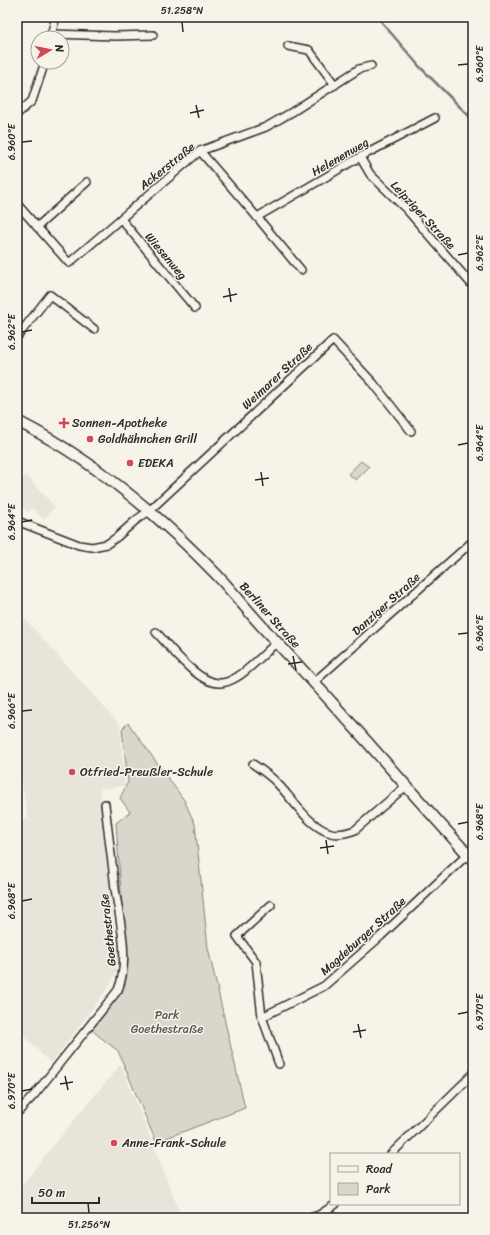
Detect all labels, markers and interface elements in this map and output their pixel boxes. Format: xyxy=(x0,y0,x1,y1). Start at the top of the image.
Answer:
text: 51.258°N xyxy=(161,2,203,20)
north arrow xyxy=(30,30,70,70)
text: N xyxy=(49,42,69,54)
text: 6.960°E xyxy=(471,44,489,82)
text: 6.960°E xyxy=(3,122,21,160)
street label: Helenenweg xyxy=(307,132,373,182)
street label: Ackerstraße xyxy=(133,136,200,196)
street label: Leipziger Straße xyxy=(385,175,461,255)
street label: Wiesenweg xyxy=(139,227,193,285)
text: 6.962°E xyxy=(471,233,489,271)
text: 6.962°E xyxy=(3,312,21,350)
street label: Weimarer Straße xyxy=(236,337,318,415)
place label: Sonnen-Apotheke xyxy=(72,412,167,434)
marker: Sonnen-Apotheke xyxy=(59,418,69,428)
text: 6.964°E xyxy=(471,423,489,461)
place label: Goldhähnchen Grill xyxy=(98,428,198,450)
marker: Goldhähnchen Grill xyxy=(85,434,95,444)
place label: EDEKA xyxy=(138,452,174,474)
marker: EDEKA xyxy=(125,458,135,468)
text: 6.964°E xyxy=(3,502,21,540)
street label: Danziger Straße xyxy=(346,567,426,641)
street label: Berliner Straße xyxy=(234,576,306,654)
text: 6.966°E xyxy=(471,614,489,651)
text: 6.966°E xyxy=(3,692,21,729)
place label: Otfried-Preußler-Schule xyxy=(80,761,213,783)
marker: Otfried-Preußler-Schule xyxy=(67,767,77,777)
text: 6.968°E xyxy=(471,802,489,840)
text: 6.968°E xyxy=(3,881,21,919)
street label: Magdeburger Straße xyxy=(315,891,411,981)
street label: Goethestraße xyxy=(93,893,123,967)
text: 6.970°E xyxy=(471,992,489,1030)
park label: Park Goethestraße xyxy=(131,1004,203,1040)
text: 6.970°E xyxy=(3,1071,21,1109)
place label: Anne-Frank-Schule xyxy=(121,1132,226,1154)
marker: Anne-Frank-Schule xyxy=(109,1138,119,1148)
legend xyxy=(330,1153,460,1205)
text: Road xyxy=(366,1158,393,1180)
text: Park xyxy=(366,1178,391,1200)
scale bar xyxy=(32,1179,99,1205)
text: 50 m xyxy=(38,1182,65,1204)
text: 51.256°N xyxy=(68,1216,110,1234)

